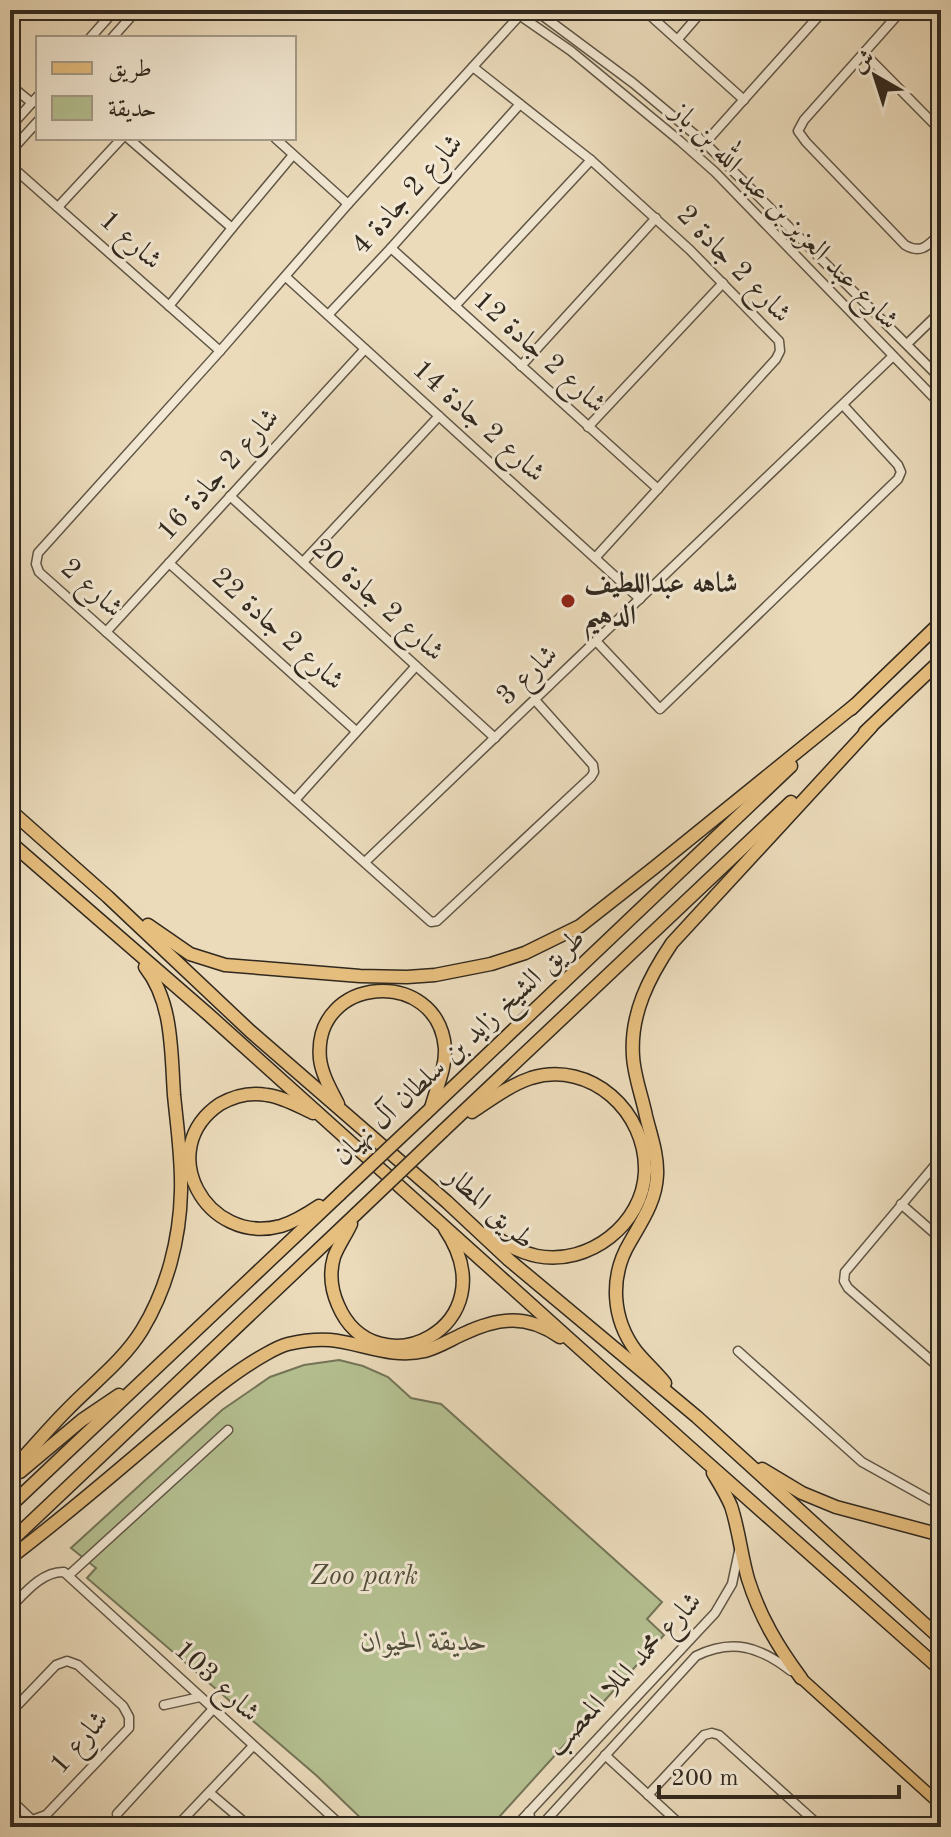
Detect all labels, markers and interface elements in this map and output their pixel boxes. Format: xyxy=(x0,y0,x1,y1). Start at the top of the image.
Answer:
legend xyxy=(36,36,296,140)
north arrow xyxy=(835,36,915,116)
text: ش xyxy=(848,47,879,77)
text: طريق xyxy=(108,58,152,83)
street label: شارع عبد العزيز بن عبد الله بن باز xyxy=(658,89,910,341)
text: حديقة xyxy=(108,98,157,123)
street label: شارع 2 جادة 4 xyxy=(347,130,474,265)
street label: شارع 2 جادة 2 xyxy=(665,201,796,334)
street label: شارع 1 xyxy=(89,206,166,281)
street label: شارع 2 جادة 12 xyxy=(463,287,610,425)
street label: شارع 2 جادة 14 xyxy=(402,356,549,494)
street label: شارع 2 جادة 16 xyxy=(153,404,291,551)
street label: شارع 2 جادة 20 xyxy=(301,535,448,673)
street label: شارع 2 xyxy=(50,554,127,629)
street label: شارع 2 جادة 22 xyxy=(201,564,348,702)
place label: شاهه عبداللطيف الدهيم xyxy=(584,570,738,642)
marker: شاهه عبداللطيف الدهيم xyxy=(559,592,577,610)
street label: شارع 3 xyxy=(492,641,569,716)
street label: طريق الشيخ زايد بن سلطان آل نهيان xyxy=(325,921,597,1178)
street label: طريق المطار xyxy=(437,1160,539,1256)
park label: Zoo park xyxy=(310,1563,418,1591)
street label: شارع محمد الملا المعصب xyxy=(542,1588,713,1767)
park label: حديقة الحيوان xyxy=(361,1629,487,1658)
street label: شارع 103 xyxy=(163,1636,264,1733)
street label: شارع 1 xyxy=(46,1706,120,1784)
scale bar xyxy=(659,1749,899,1799)
text: 200 m xyxy=(671,1767,739,1791)

